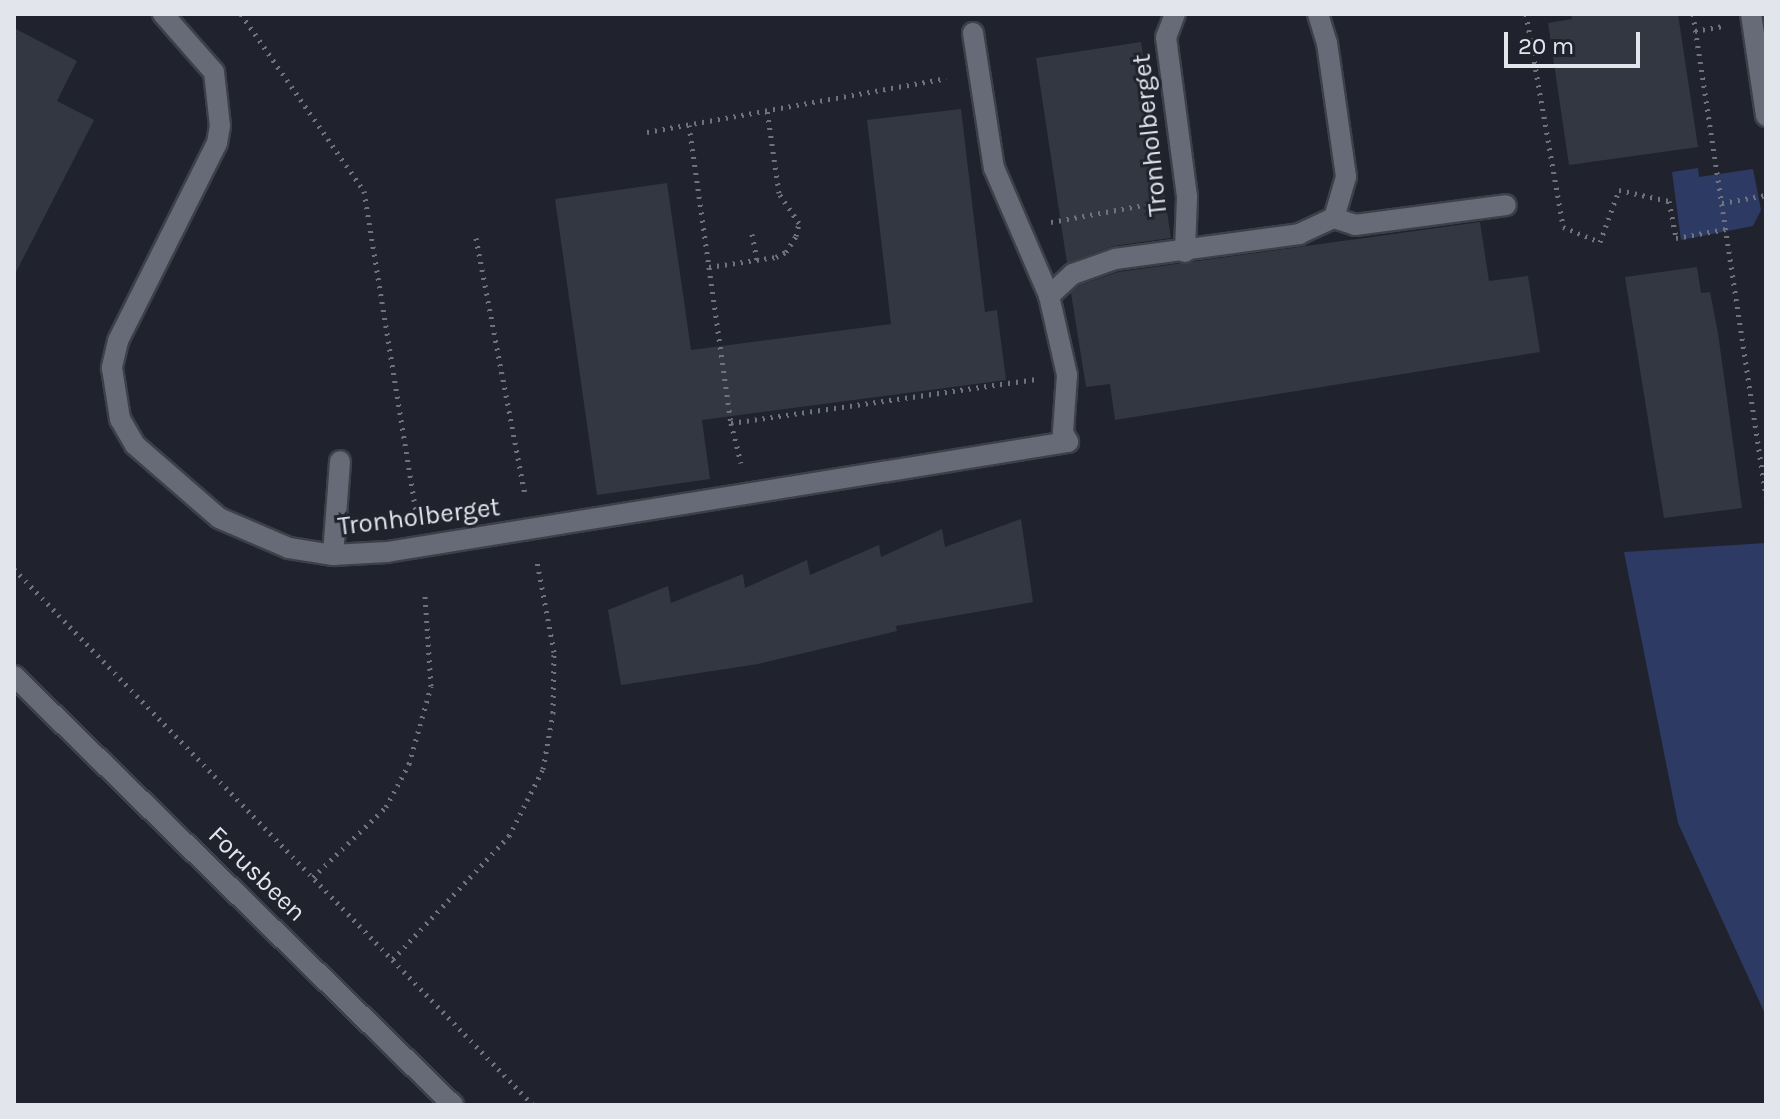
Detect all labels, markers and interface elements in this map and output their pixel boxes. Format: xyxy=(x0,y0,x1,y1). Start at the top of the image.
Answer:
scale bar xyxy=(1508,16,1644,66)
text: 20 m xyxy=(1518,32,1574,60)
street label: Tronholberget xyxy=(1126,52,1174,218)
street label: Tronholberget xyxy=(336,492,502,542)
street label: Forusbeen xyxy=(202,820,312,928)

